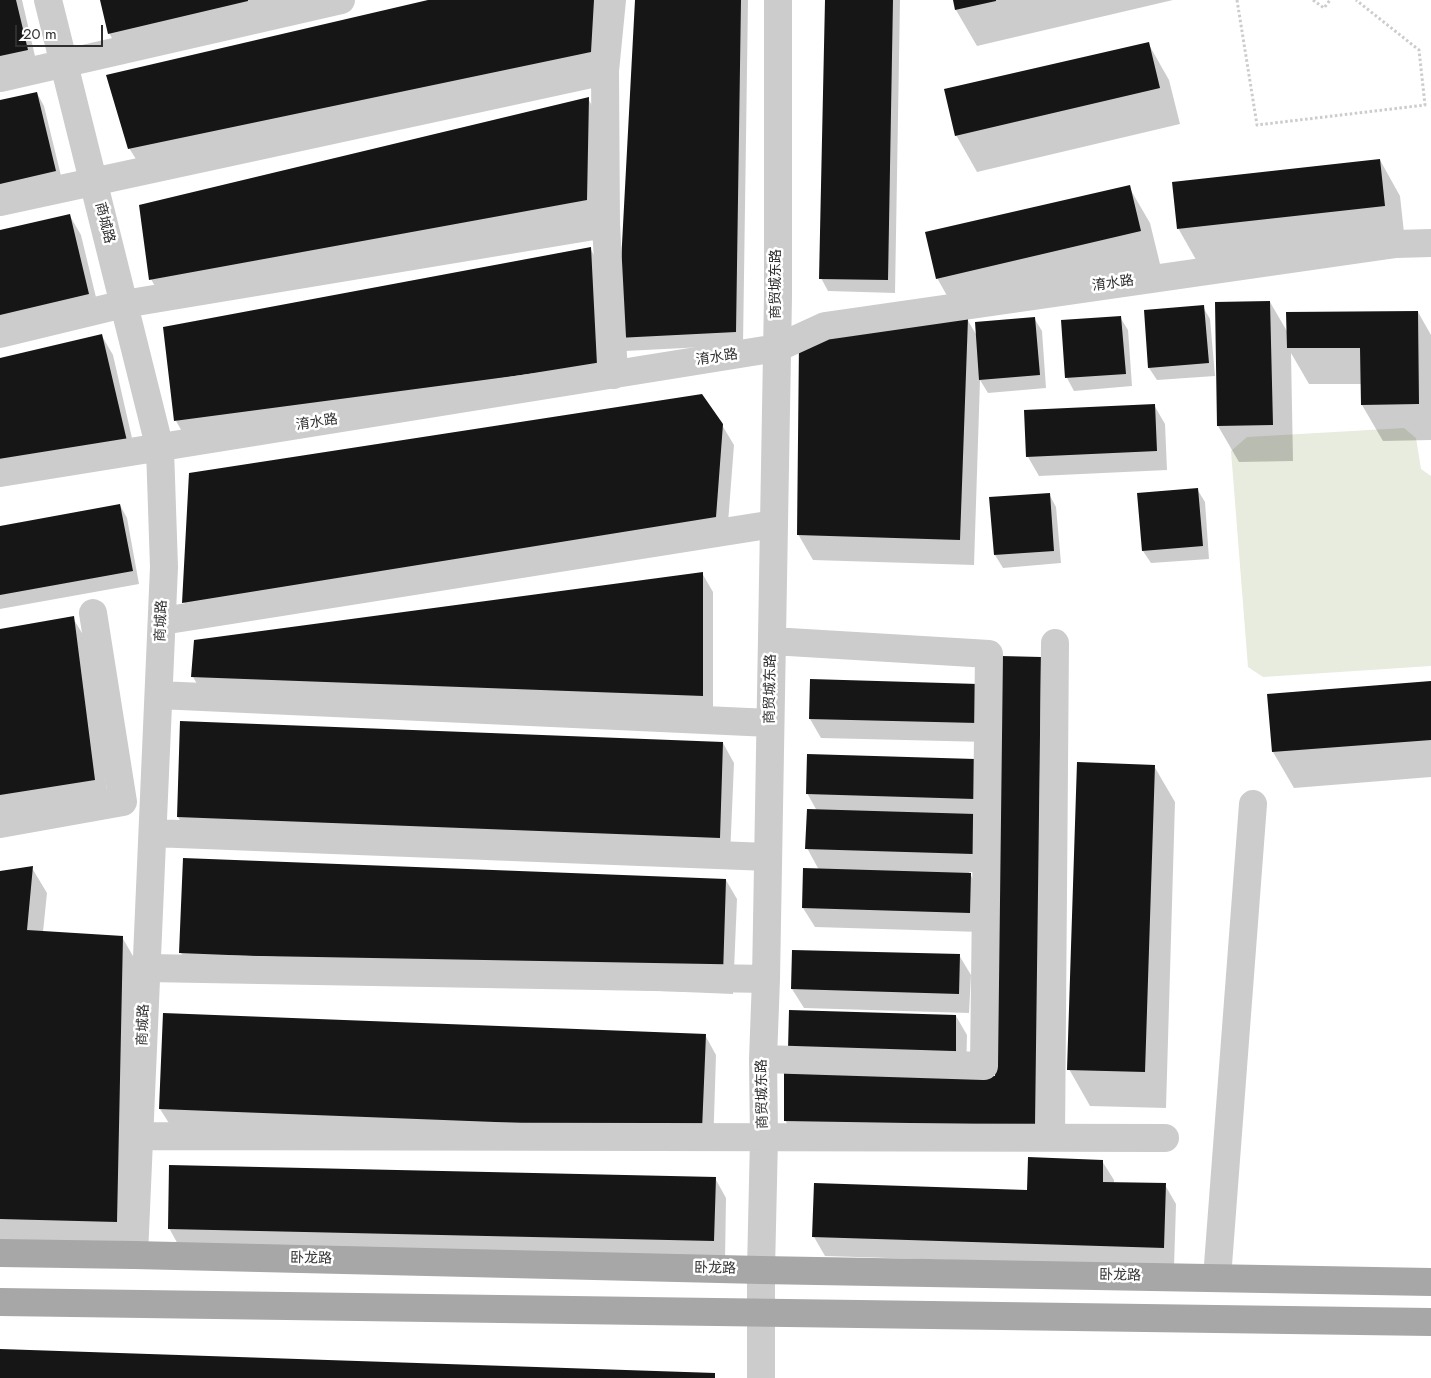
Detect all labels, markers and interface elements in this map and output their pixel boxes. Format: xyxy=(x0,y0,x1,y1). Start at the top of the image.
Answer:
scale bar xyxy=(18,15,105,47)
text: 20 m xyxy=(23,23,57,45)
street label: 商城路 xyxy=(91,201,117,245)
street label: 商贸城东路 xyxy=(769,249,785,319)
street label: 淯水路 xyxy=(1091,273,1135,295)
street label: 淯水路 xyxy=(695,346,739,370)
street label: 淯水路 xyxy=(295,411,339,435)
street label: 商城路 xyxy=(153,600,171,642)
street label: 商贸城东路 xyxy=(762,654,780,724)
street label: 商城路 xyxy=(135,1004,153,1046)
street label: 商贸城东路 xyxy=(754,1059,772,1129)
street label: 卧龙路 xyxy=(290,1250,332,1268)
street label: 卧龙路 xyxy=(694,1260,736,1278)
street label: 卧龙路 xyxy=(1099,1267,1141,1285)

